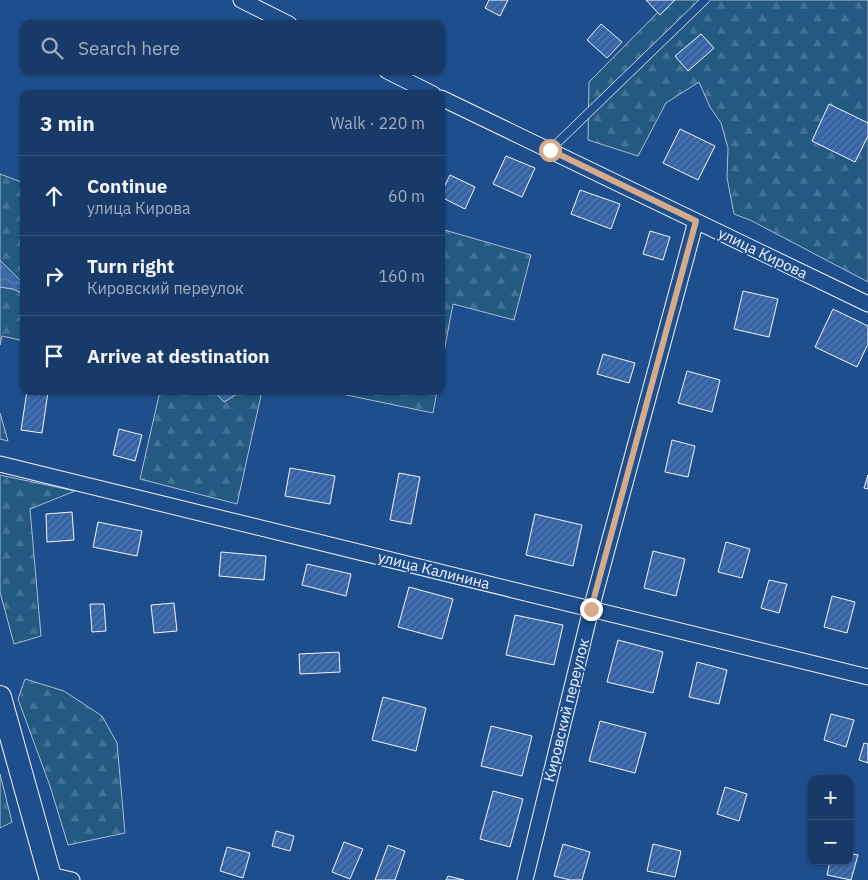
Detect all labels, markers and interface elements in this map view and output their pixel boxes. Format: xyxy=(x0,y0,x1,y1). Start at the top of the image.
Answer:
search box xyxy=(20,20,445,75)
icon: search xyxy=(38,34,66,62)
text: Search here xyxy=(78,36,180,60)
text: 3 min xyxy=(40,109,95,137)
text: Walk · 220 m xyxy=(330,113,425,133)
route start xyxy=(539,139,562,162)
text: Continue xyxy=(87,174,167,198)
icon: ahead xyxy=(40,182,68,210)
text: 60 m xyxy=(388,186,425,206)
text: улица Кирова xyxy=(87,198,191,218)
street label: улица Кирова xyxy=(715,223,811,283)
text: Turn right xyxy=(87,254,174,278)
icon: right xyxy=(40,262,68,290)
text: 160 m xyxy=(378,266,425,286)
text: Кировский переулок xyxy=(87,278,244,298)
icon: arrive xyxy=(40,342,68,370)
text: Arrive at destination xyxy=(87,344,270,368)
street label: улица Калинина xyxy=(376,547,492,593)
route end xyxy=(580,598,603,621)
street label: Кировский переулок xyxy=(539,636,593,784)
map controls xyxy=(808,775,853,865)
button: + xyxy=(808,775,853,820)
button: − xyxy=(808,820,853,865)

